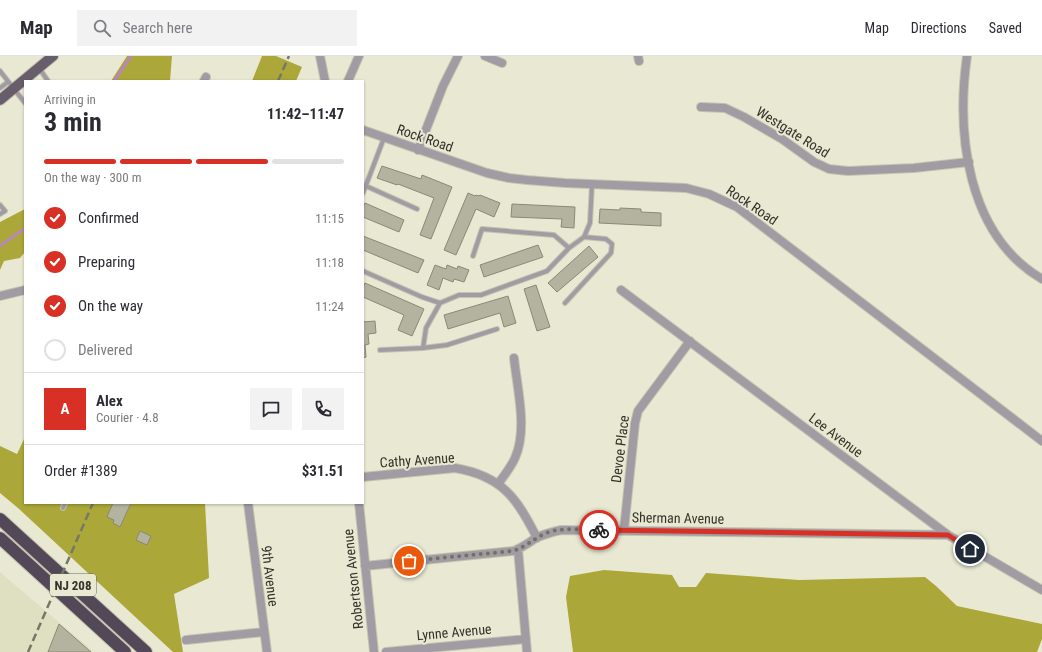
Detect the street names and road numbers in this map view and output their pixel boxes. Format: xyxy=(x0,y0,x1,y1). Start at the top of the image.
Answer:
street label: Westgate Road xyxy=(753,103,833,161)
street label: Rock Road xyxy=(395,121,455,155)
street label: Rock Road xyxy=(723,182,781,228)
street label: Lee Avenue xyxy=(806,410,866,461)
street label: Devoe Place xyxy=(608,414,632,484)
street label: Cathy Avenue xyxy=(379,449,455,471)
street label: Sherman Avenue xyxy=(632,509,725,527)
street label: Robertson Avenue xyxy=(340,528,366,630)
street label: 9th Avenue xyxy=(258,545,282,608)
road number: NJ 208 xyxy=(50,574,96,596)
street label: Lynne Avenue xyxy=(416,621,493,643)

